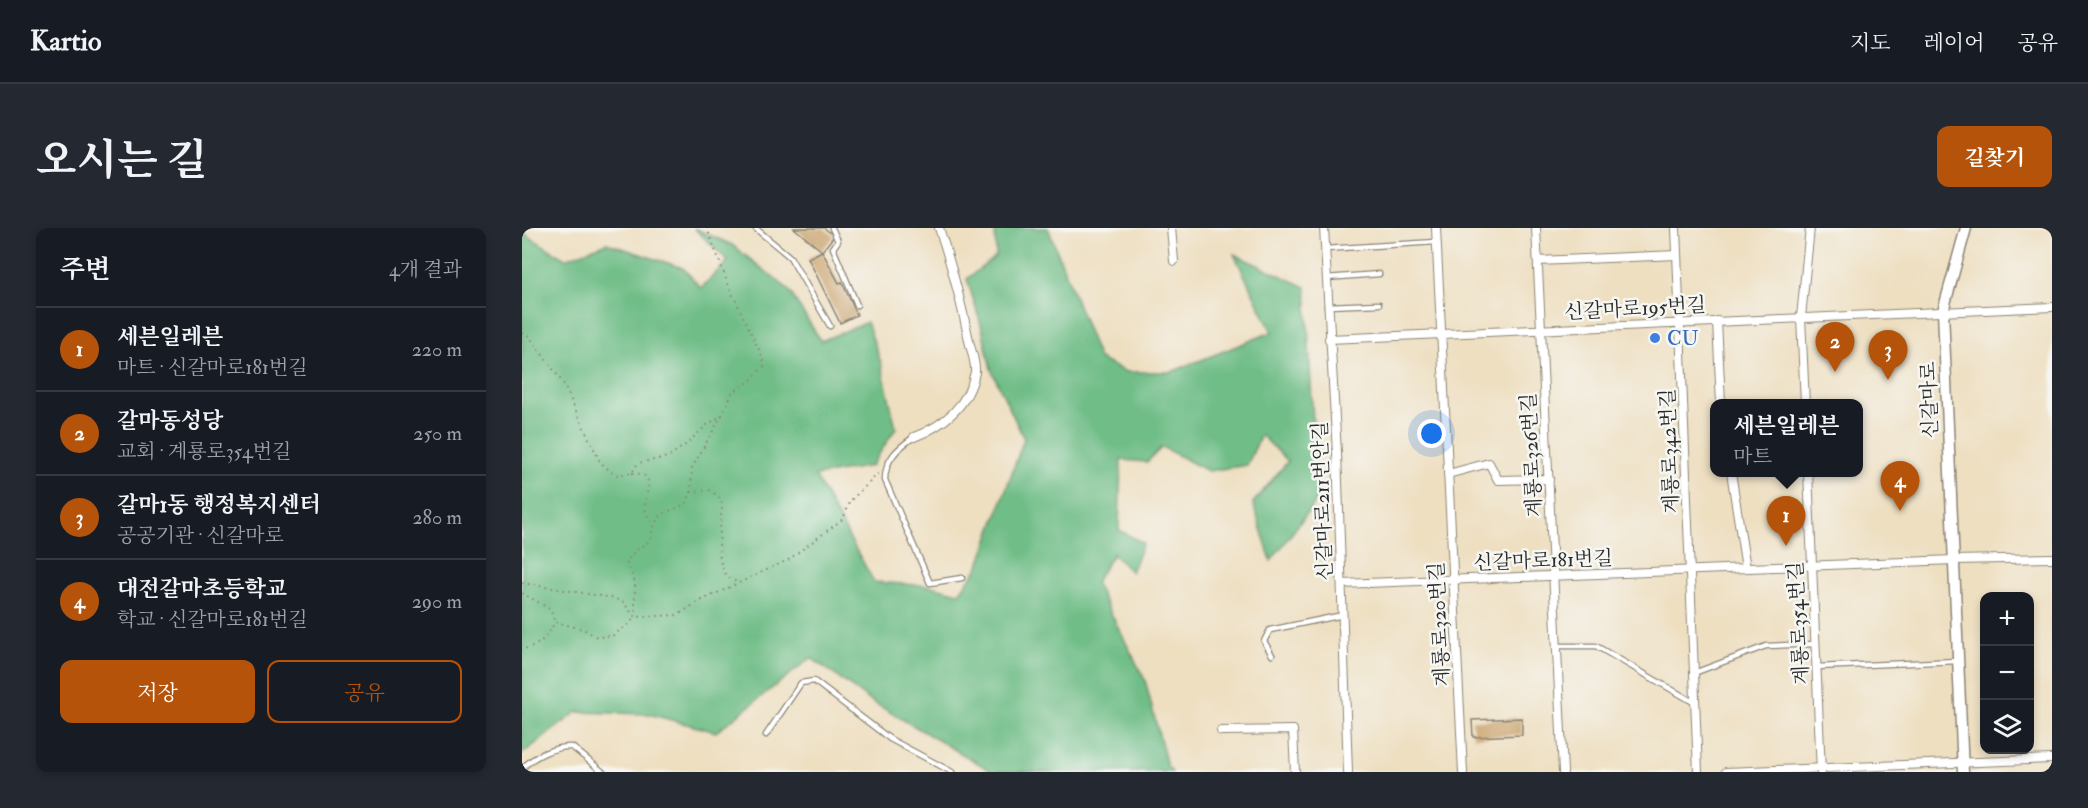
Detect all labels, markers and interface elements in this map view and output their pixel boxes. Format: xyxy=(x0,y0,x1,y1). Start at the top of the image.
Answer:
text: Kartio xyxy=(30,24,101,59)
text: 지도 xyxy=(1850,30,1891,57)
text: 레이어 xyxy=(1924,30,1984,57)
text: 공유 xyxy=(2017,30,2058,57)
button: 길찾기 xyxy=(1937,126,2052,187)
text: 오시는 길 xyxy=(36,135,207,187)
text: 주변 xyxy=(60,254,110,286)
text: 4개 결과 xyxy=(389,257,462,282)
street label: 신갈마로195번길 xyxy=(1563,292,1707,325)
pin: 2 xyxy=(1816,322,1854,372)
text: 세븐일레븐 xyxy=(117,323,223,351)
place label: CU xyxy=(1667,326,1699,351)
pin: 3 xyxy=(1868,330,1908,380)
marker: CU xyxy=(1648,331,1662,345)
text: 1 xyxy=(76,337,83,362)
text: 220 m xyxy=(412,337,462,362)
text: 마트 · 신갈마로181번길 xyxy=(117,355,308,380)
street label: 신갈마로 xyxy=(1916,361,1943,439)
street label: 계룡로342번길 xyxy=(1655,388,1684,514)
street label: 계룡로326번길 xyxy=(1516,392,1547,518)
popup xyxy=(1710,399,1863,477)
text: 갈마동성당 xyxy=(117,407,223,435)
text: 세븐일레븐 xyxy=(1733,412,1840,440)
your location xyxy=(1417,419,1446,448)
text: 2 xyxy=(74,421,85,446)
text: 250 m xyxy=(413,421,462,446)
street label: 신갈마로211번안길 xyxy=(1307,421,1338,581)
text: 교회 · 계룡로354번길 xyxy=(117,439,291,464)
text: 마트 xyxy=(1733,444,1772,469)
pin: 4 xyxy=(1880,462,1920,511)
text: 갈마1동 행정복지센터 xyxy=(117,491,321,519)
pin: 1 xyxy=(1766,496,1806,546)
text: 3 xyxy=(76,505,83,530)
text: 280 m xyxy=(412,505,462,530)
text: 공공기관 · 신갈마로 xyxy=(117,523,284,548)
street label: 신갈마로181번길 xyxy=(1473,546,1613,575)
street label: 계룡로320번길 xyxy=(1424,561,1455,687)
street label: 계룡로354번길 xyxy=(1783,561,1814,685)
text: 대전갈마초등학교 xyxy=(117,575,287,603)
text: 4 xyxy=(74,589,85,614)
text: 290 m xyxy=(412,589,462,614)
map controls xyxy=(1980,592,2034,754)
button: + xyxy=(1980,592,2034,646)
text: 학교 · 신갈마로181번길 xyxy=(117,607,308,632)
button: − xyxy=(1980,646,2034,700)
button: 저장 xyxy=(60,660,255,723)
button: 공유 xyxy=(267,660,462,723)
button: layers xyxy=(1980,700,2034,754)

